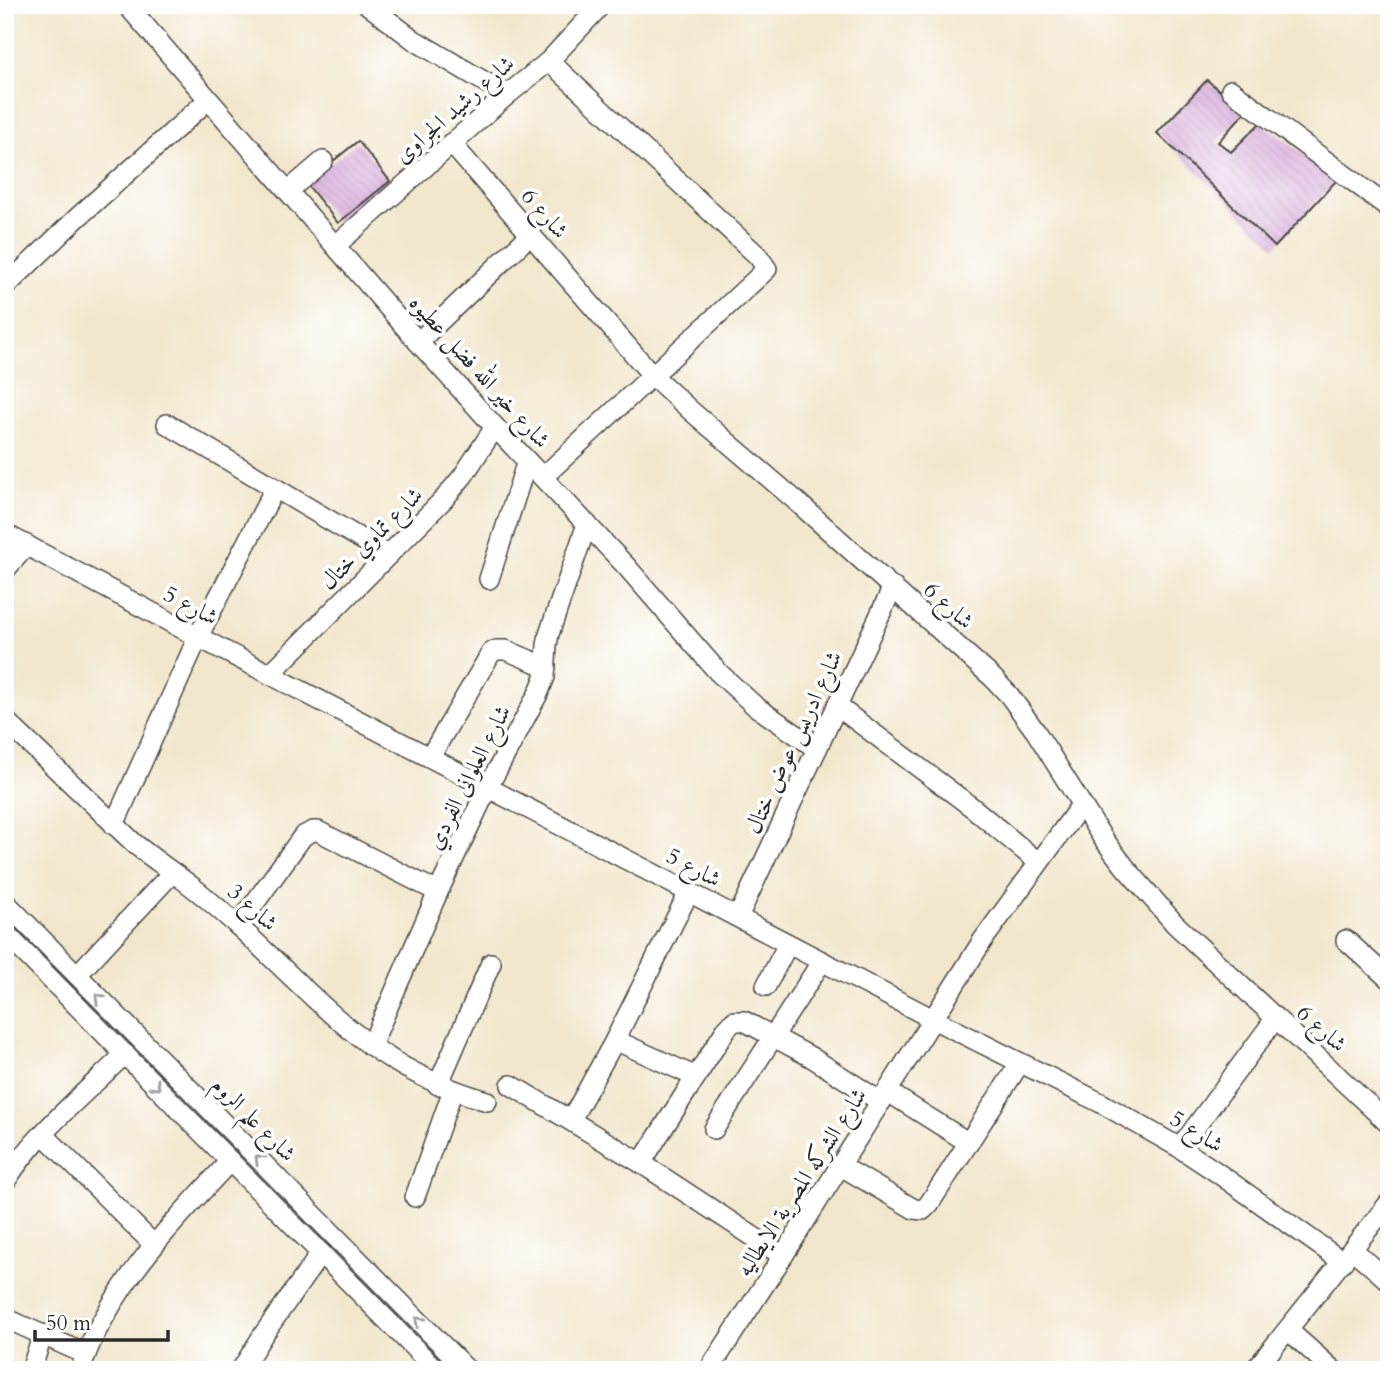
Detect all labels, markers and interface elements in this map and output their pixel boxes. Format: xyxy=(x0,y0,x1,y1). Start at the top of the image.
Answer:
street label: شارع رشيد الجراوى xyxy=(388,48,524,173)
street label: شارع 6 xyxy=(511,181,575,248)
street label: شارع خير الله فضل عطيوه xyxy=(399,286,559,458)
street label: شارع تماوي ختال xyxy=(313,480,433,600)
street label: شارع 6 xyxy=(914,574,981,639)
street label: شارع 5 xyxy=(156,578,224,636)
street label: شارع ادريس عوض ختال xyxy=(737,646,853,840)
street label: شارع العلوانى الفردي xyxy=(419,700,522,857)
street label: شارع 5 xyxy=(659,840,727,898)
street label: شارع 3 xyxy=(218,876,285,941)
one-way arrow xyxy=(95,993,108,1006)
street label: شارع 6 xyxy=(1287,997,1354,1062)
street label: شارع علم الروم xyxy=(199,1070,303,1174)
one-way arrow xyxy=(148,1078,161,1091)
street label: شارع الشركه المصرية الايطاليه xyxy=(729,1082,878,1285)
street label: شارع 5 xyxy=(1162,1103,1229,1163)
one-way arrow xyxy=(255,1155,268,1168)
scale bar xyxy=(35,1298,168,1342)
text: 50 m xyxy=(46,1309,91,1338)
one-way arrow xyxy=(415,1316,428,1329)

